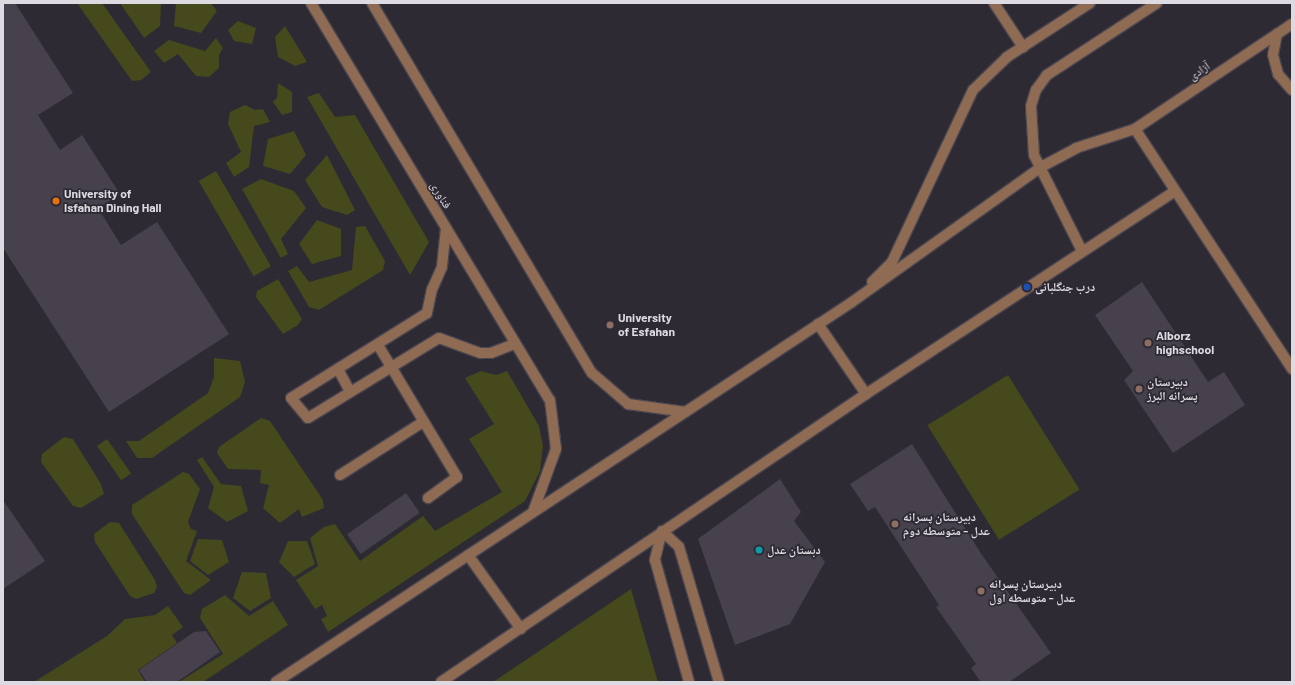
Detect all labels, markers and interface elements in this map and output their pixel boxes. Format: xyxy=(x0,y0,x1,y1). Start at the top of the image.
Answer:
street label: آزادی xyxy=(1186,59,1212,83)
street label: فناوری xyxy=(427,179,455,211)
place label: University of Isfahan Dining Hall xyxy=(64,187,161,215)
marker: University of Isfahan Dining Hall xyxy=(51,196,61,206)
place label: درب جنگلبانی xyxy=(1035,280,1095,294)
marker: درب جنگلبانی xyxy=(1022,282,1032,292)
place label: University of Esfahan xyxy=(618,311,675,339)
marker: University of Esfahan xyxy=(605,320,615,330)
place label: Alborz highschool xyxy=(1156,329,1214,357)
marker: Alborz highschool xyxy=(1143,338,1153,348)
place label: دبیرستان پسرانه البرز xyxy=(1147,375,1198,403)
marker: دبیرستان پسرانه البرز xyxy=(1134,384,1144,394)
place label: دبیرستان پسرانه عدل - متوسطه دوم xyxy=(903,510,990,538)
marker: دبیرستان پسرانه عدل - متوسطه دوم xyxy=(890,519,900,529)
place label: دبستان عدل xyxy=(767,543,821,557)
marker: دبستان عدل xyxy=(754,545,764,555)
place label: دبیرستان پسرانه عدل - متوسطه اول xyxy=(989,577,1076,605)
marker: دبیرستان پسرانه عدل - متوسطه اول xyxy=(976,586,986,596)

